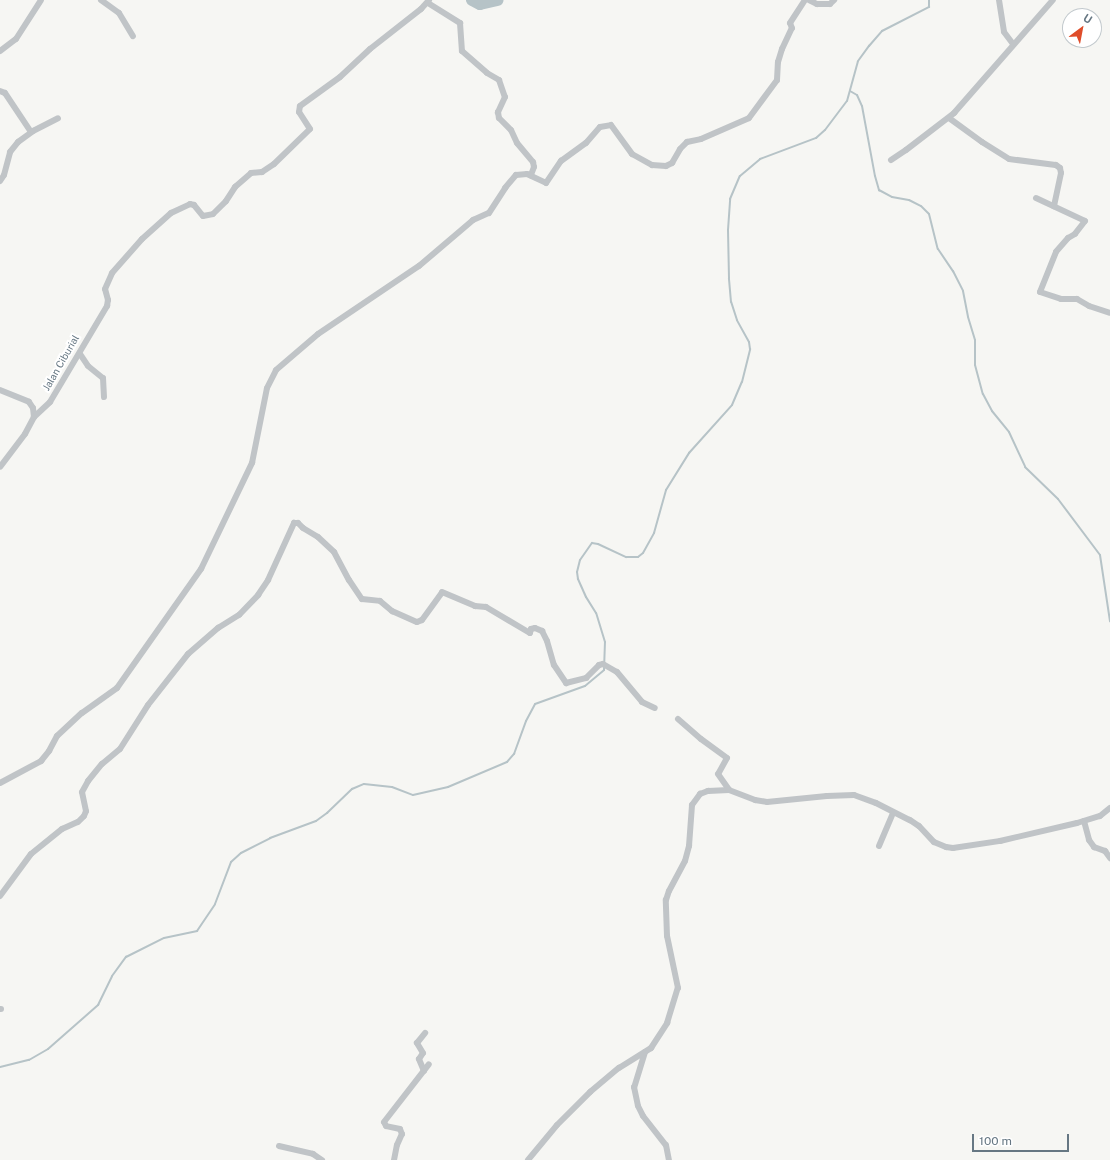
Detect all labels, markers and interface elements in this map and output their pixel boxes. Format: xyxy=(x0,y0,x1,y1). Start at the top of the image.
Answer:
north arrow xyxy=(1062,8,1102,48)
text: U xyxy=(1081,11,1094,26)
street label: Jalan Ciburial xyxy=(40,333,82,393)
scale bar xyxy=(974,1126,1071,1152)
text: 100 m xyxy=(979,1134,1012,1148)

